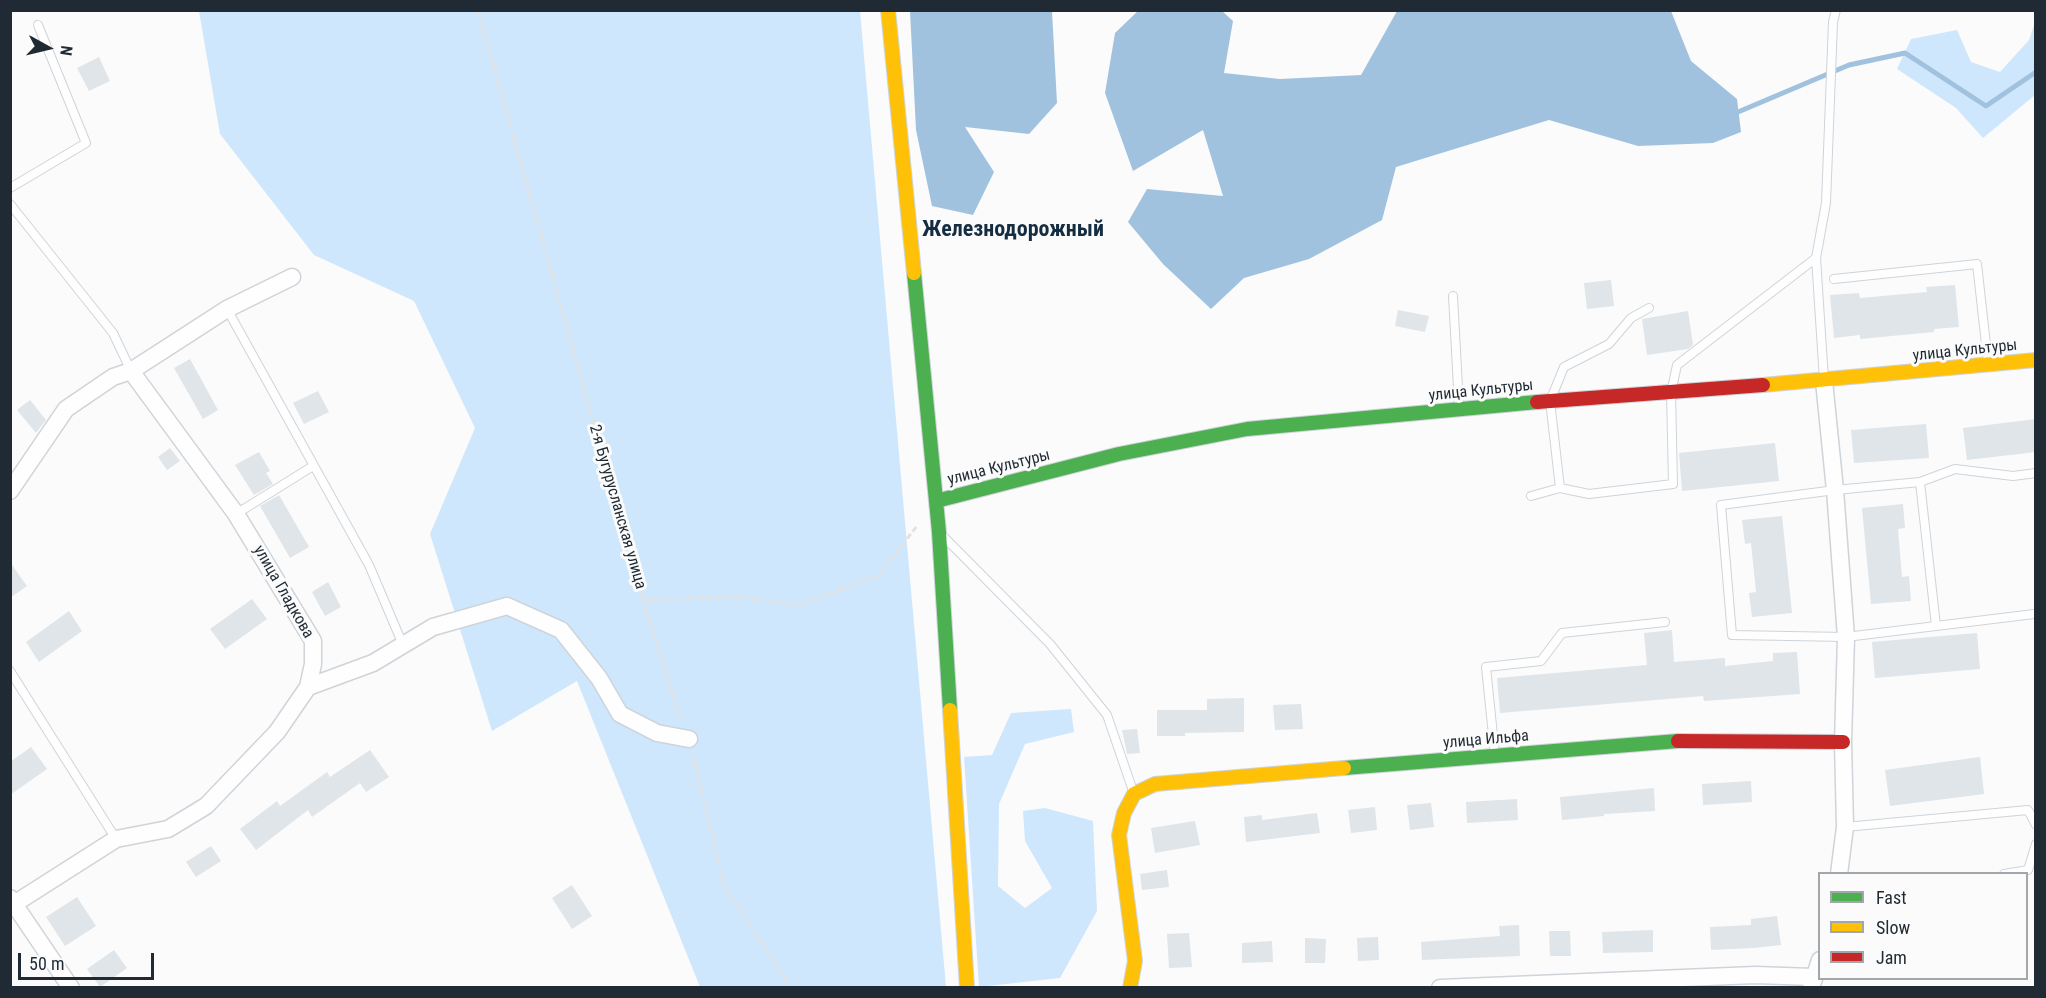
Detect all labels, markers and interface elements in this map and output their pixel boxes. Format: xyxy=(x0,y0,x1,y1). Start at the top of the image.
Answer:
north arrow xyxy=(18,18,78,78)
text: N xyxy=(56,44,76,57)
district label: Железнодорожный xyxy=(922,217,1104,243)
street label: улица Культуры xyxy=(1912,336,2018,366)
street label: улица Культуры xyxy=(1428,376,1534,406)
street label: 2-я Бугурусланская улица xyxy=(584,423,650,591)
street label: улица Культуры xyxy=(946,446,1052,490)
street label: улица Гладкова xyxy=(249,542,317,642)
street label: улица Ильфа xyxy=(1442,727,1530,753)
legend xyxy=(1818,872,2028,980)
text: Fast xyxy=(1876,887,1907,908)
text: Slow xyxy=(1876,917,1910,938)
scale bar xyxy=(21,941,158,979)
text: Jam xyxy=(1876,947,1907,968)
text: 50 m xyxy=(29,953,64,974)

